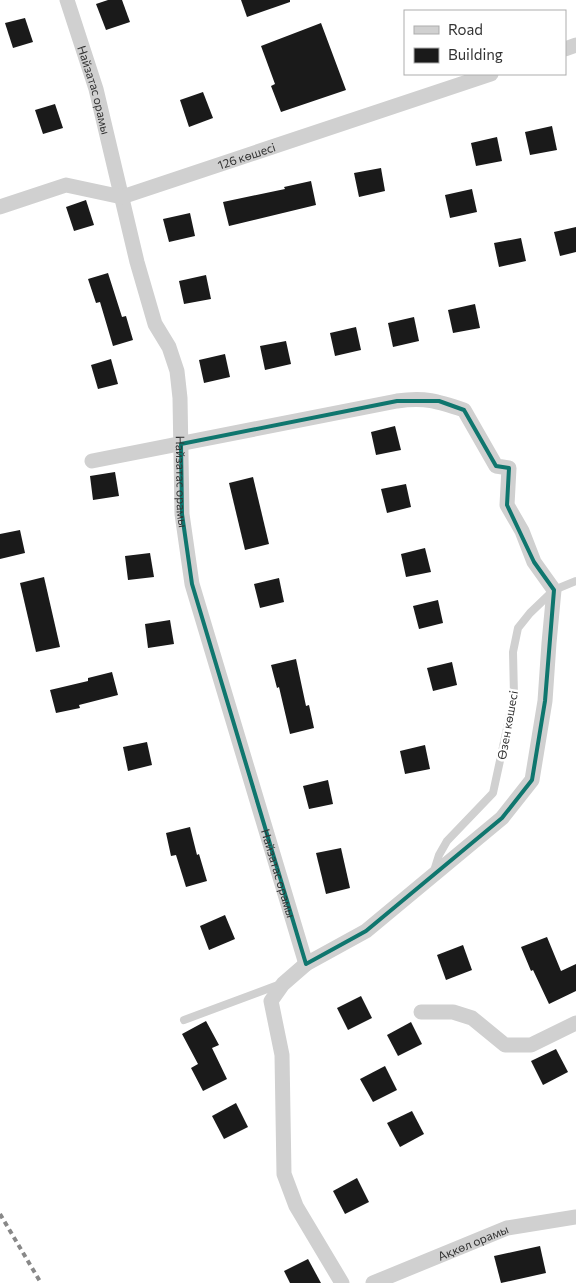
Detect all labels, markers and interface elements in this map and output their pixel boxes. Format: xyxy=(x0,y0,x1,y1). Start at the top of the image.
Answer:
legend xyxy=(404,10,566,75)
text: Road xyxy=(448,20,483,38)
street label: Найзатас орамы xyxy=(75,43,114,136)
text: Building xyxy=(448,45,503,63)
street label: 126 көшесі xyxy=(216,139,277,172)
street label: Найзатас орамы xyxy=(174,436,191,528)
street label: Өзен көшесі xyxy=(494,689,520,761)
street label: Найзатас орамы xyxy=(259,827,299,919)
street label: Ақкөл орамы xyxy=(435,1221,510,1263)

